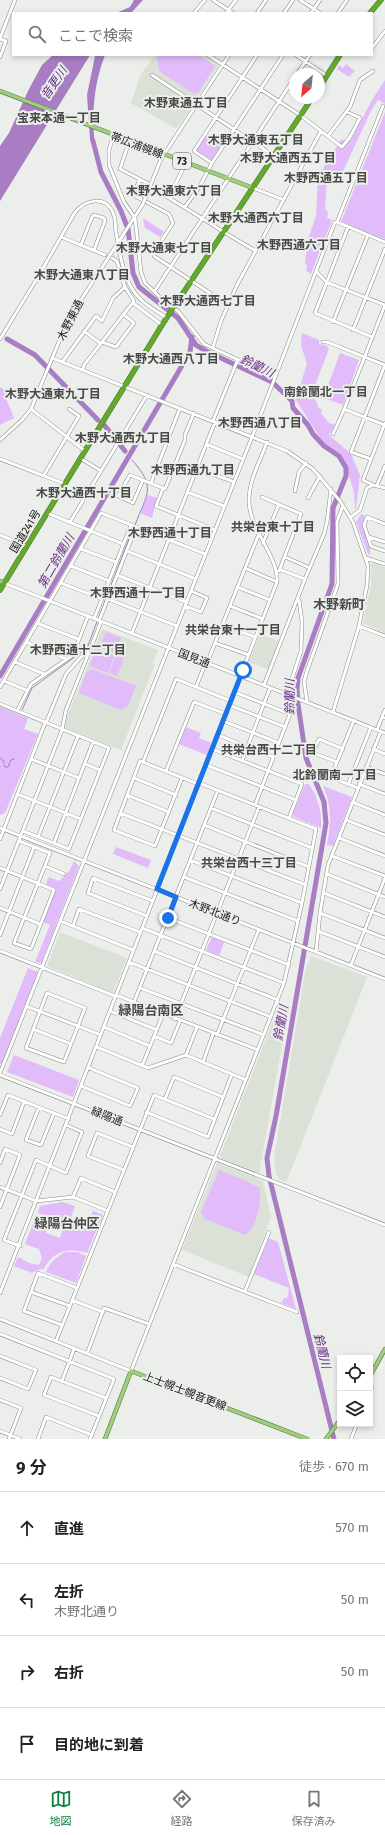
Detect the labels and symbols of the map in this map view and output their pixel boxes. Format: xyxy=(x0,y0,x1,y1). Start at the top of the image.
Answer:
water label: 音更川 xyxy=(38,63,71,102)
north arrow xyxy=(289,68,325,104)
district label: 木野東通五丁目 xyxy=(144,96,228,110)
district label: 宝来本通一丁目 xyxy=(17,111,101,125)
street label: 帯広浦幌線 xyxy=(109,130,165,161)
district label: 木野大通東五丁目 xyxy=(208,133,304,147)
district label: 木野大通西五丁目 xyxy=(240,151,336,165)
road number: 73 xyxy=(173,153,191,169)
district label: 木野西通五丁目 xyxy=(284,171,368,185)
district label: 木野大通東六丁目 xyxy=(126,184,222,198)
district label: 木野大通西六丁目 xyxy=(208,211,304,225)
district label: 木野西通六丁目 xyxy=(257,238,341,252)
district label: 木野大通東七丁目 xyxy=(116,241,212,255)
district label: 木野大通東八丁目 xyxy=(34,268,130,282)
district label: 木野大通西七丁目 xyxy=(160,294,256,308)
street label: 木野東通 xyxy=(55,298,86,343)
district label: 木野大通西八丁目 xyxy=(123,352,219,366)
water label: 鈴蘭川 xyxy=(238,352,278,381)
district label: 南鈴蘭北一丁目 xyxy=(284,385,368,399)
district label: 木野大通東九丁目 xyxy=(5,387,101,401)
district label: 木野西通八丁目 xyxy=(218,416,302,430)
district label: 木野大通西九丁目 xyxy=(75,431,171,445)
district label: 木野西通九丁目 xyxy=(151,463,235,477)
district label: 木野大通西十丁目 xyxy=(36,486,132,500)
street label: 国道241号 xyxy=(7,507,43,555)
district label: 共栄台東十丁目 xyxy=(231,520,315,534)
district label: 木野西通十丁目 xyxy=(128,526,212,540)
water label: 第二鈴蘭川 xyxy=(35,530,78,590)
district label: 木野西通十一丁目 xyxy=(90,586,186,600)
district label: 木野新町 xyxy=(313,597,365,612)
district label: 共栄台東十一丁目 xyxy=(185,623,281,637)
district label: 木野西通十二丁目 xyxy=(30,643,126,657)
street label: 国見通 xyxy=(176,646,212,670)
route start xyxy=(234,661,252,679)
water label: 鈴蘭川 xyxy=(283,677,297,715)
district label: 共栄台西十二丁目 xyxy=(221,743,317,757)
district label: 北鈴蘭南一丁目 xyxy=(293,768,377,782)
district label: 共栄台西十三丁目 xyxy=(201,856,297,870)
street label: 木野北通り xyxy=(187,897,243,928)
route end xyxy=(159,909,177,927)
water label: 鈴蘭川 xyxy=(271,1002,291,1042)
district label: 緑陽台南区 xyxy=(117,1003,184,1018)
street label: 緑陽通 xyxy=(89,1104,125,1128)
district label: 緑陽台仲区 xyxy=(33,1216,100,1231)
water label: 鈴蘭川 xyxy=(311,1332,334,1372)
street label: 上士幌士幌音更線 xyxy=(141,1370,228,1413)

